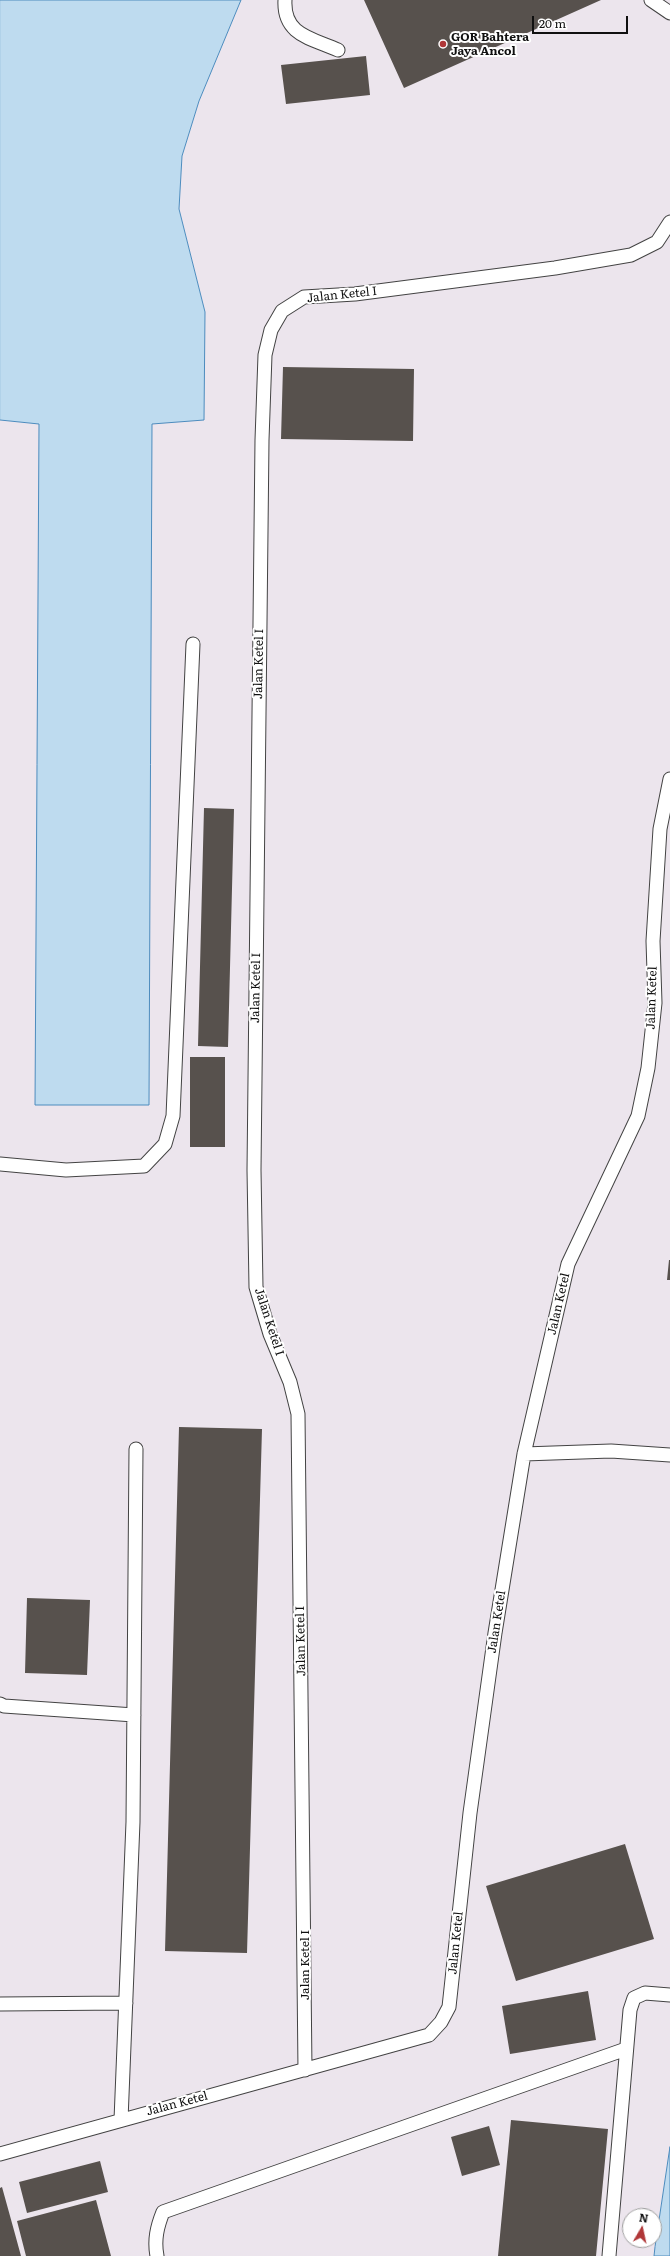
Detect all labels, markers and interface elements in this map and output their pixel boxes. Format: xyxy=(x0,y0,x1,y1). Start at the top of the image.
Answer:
scale bar xyxy=(534,8,630,34)
text: 20 m xyxy=(539,14,566,32)
place label: GOR Bahtera Jaya Ancol xyxy=(451,30,529,58)
marker: GOR Bahtera Jaya Ancol xyxy=(438,39,448,49)
street label: Jalan Ketel I xyxy=(306,284,378,306)
street label: Jalan Ketel I xyxy=(251,629,267,699)
street label: Jalan Ketel I xyxy=(248,953,264,1023)
street label: Jalan Ketel xyxy=(644,966,660,1030)
street label: Jalan Ketel xyxy=(545,1272,573,1336)
street label: Jalan Ketel I xyxy=(251,1286,287,1358)
street label: Jalan Ketel xyxy=(485,1590,509,1654)
street label: Jalan Ketel I xyxy=(293,1606,309,1676)
street label: Jalan Ketel xyxy=(446,1911,466,1975)
street label: Jalan Ketel I xyxy=(298,1930,312,2000)
street label: Jalan Ketel xyxy=(145,2089,209,2119)
north arrow xyxy=(622,2208,662,2248)
text: N xyxy=(638,2209,650,2226)

